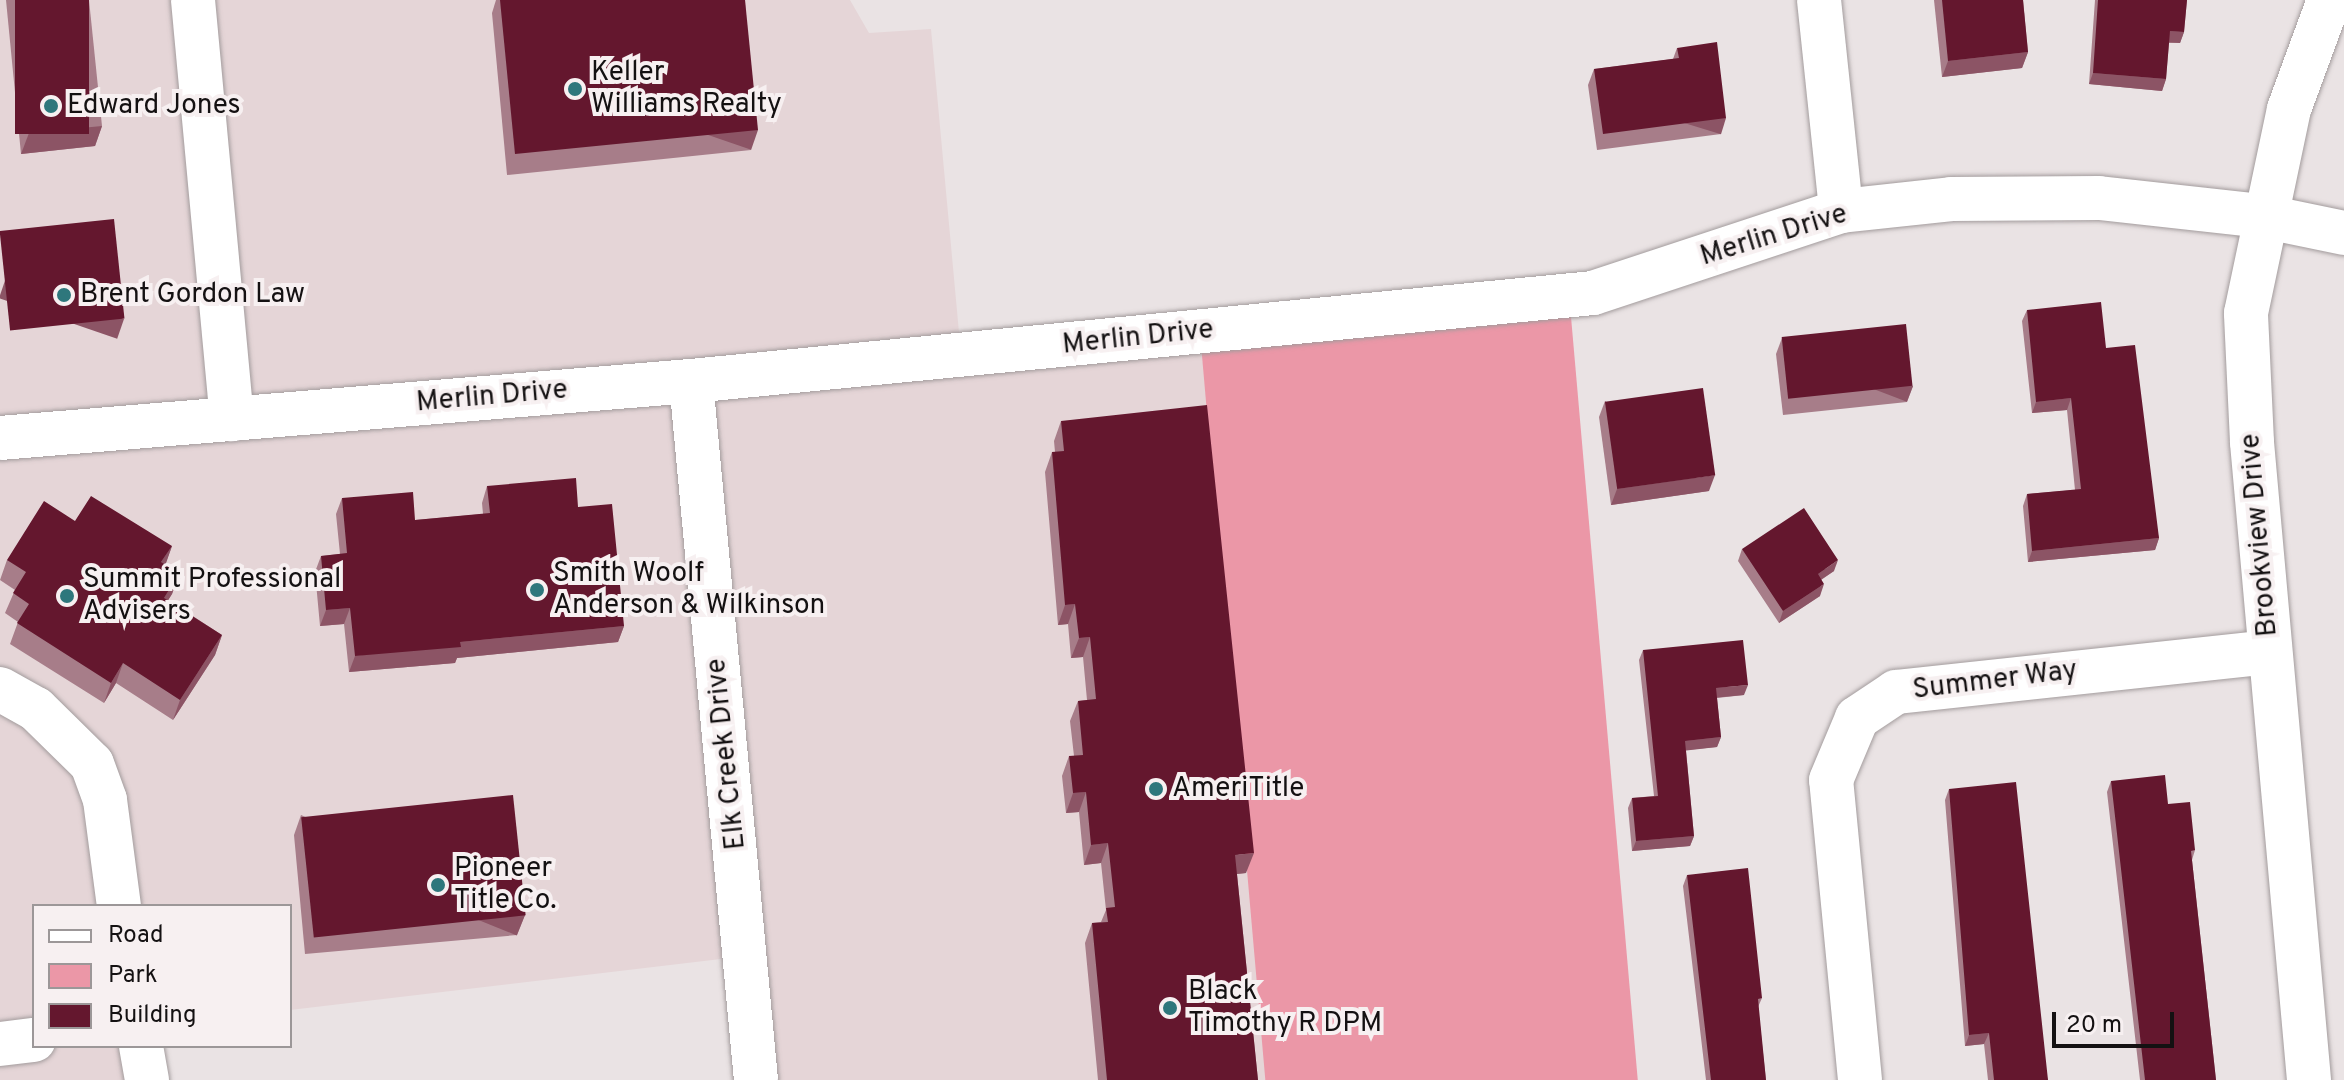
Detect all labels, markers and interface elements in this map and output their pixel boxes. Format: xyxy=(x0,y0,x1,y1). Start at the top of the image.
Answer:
place label: Keller Williams Realty xyxy=(591,56,782,122)
marker: Keller Williams Realty xyxy=(566,80,584,98)
place label: Edward Jones xyxy=(67,89,241,123)
marker: Edward Jones xyxy=(42,97,60,115)
street label: Merlin Drive xyxy=(1697,198,1851,274)
place label: Brent Gordon Law xyxy=(80,278,305,312)
marker: Brent Gordon Law xyxy=(55,286,73,304)
street label: Merlin Drive xyxy=(1061,313,1215,363)
street label: Merlin Drive xyxy=(415,374,569,420)
street label: Brookview Drive xyxy=(2234,432,2286,638)
place label: Smith Woolf Anderson & Wilkinson xyxy=(553,557,826,623)
place label: Summit Professional Advisers xyxy=(83,563,341,629)
marker: Smith Woolf Anderson & Wilkinson xyxy=(528,581,546,599)
marker: Summit Professional Advisers xyxy=(58,587,76,605)
street label: Summer Way xyxy=(1911,654,2079,708)
street label: Elk Creek Drive xyxy=(700,657,754,851)
place label: AmeriTitle xyxy=(1172,772,1304,806)
marker: AmeriTitle xyxy=(1147,780,1165,798)
place label: Pioneer Title Co. xyxy=(454,852,556,918)
marker: Pioneer Title Co. xyxy=(429,876,447,894)
legend xyxy=(32,904,292,1048)
text: Road xyxy=(108,921,164,951)
text: Park xyxy=(108,961,158,991)
place label: Black Timothy R DPM xyxy=(1188,975,1382,1041)
scale bar xyxy=(2056,996,2178,1046)
marker: Black Timothy R DPM xyxy=(1159,997,1181,1019)
text: Building xyxy=(108,1001,197,1031)
text: 20 m xyxy=(2066,1011,2122,1041)

